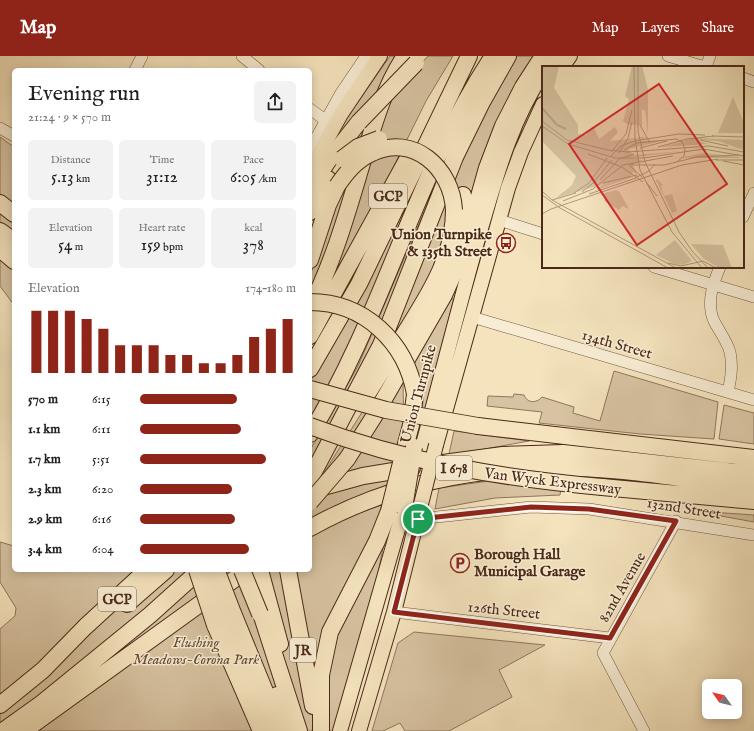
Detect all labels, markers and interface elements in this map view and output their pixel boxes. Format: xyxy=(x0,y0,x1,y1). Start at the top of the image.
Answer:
text: Map xyxy=(20,16,56,40)
text: Map xyxy=(592,19,619,37)
text: Layers xyxy=(641,19,680,37)
text: Share xyxy=(702,19,734,37)
inset map xyxy=(542,66,744,268)
text: Evening run xyxy=(28,80,140,108)
button: share xyxy=(254,81,296,123)
text: 21:24 · 9 × 570 m xyxy=(28,109,111,126)
text: Distance xyxy=(51,153,91,167)
text: Time xyxy=(150,153,174,167)
text: Pace xyxy=(243,153,264,167)
text: 5.13 xyxy=(51,167,74,188)
text: 31:12 xyxy=(146,167,178,188)
text: 6:05 xyxy=(230,167,256,188)
text: km xyxy=(74,172,90,186)
text: /km xyxy=(256,172,277,186)
road number: GCP xyxy=(369,184,407,208)
text: Elevation xyxy=(49,221,92,235)
text: Heart rate xyxy=(139,221,185,235)
text: kcal xyxy=(244,221,263,235)
place label: Union Turnpike & 135th Street xyxy=(390,225,493,261)
bus stop icon: Union Turnpike & 135th Street xyxy=(495,232,517,254)
text: 54 xyxy=(58,235,72,256)
text: 159 xyxy=(141,235,161,256)
text: 378 xyxy=(243,235,264,256)
text: m xyxy=(72,240,83,254)
text: bpm xyxy=(161,240,183,254)
text: Elevation xyxy=(28,280,80,297)
text: 174–180 m xyxy=(245,280,296,297)
street label: 134th Street xyxy=(580,325,654,364)
street label: Union Turnpike xyxy=(396,343,441,446)
text: 570 m xyxy=(28,391,58,408)
text: 6:15 xyxy=(92,391,110,408)
text: 1.1 km xyxy=(28,421,60,438)
text: 6:11 xyxy=(92,421,111,438)
text: 1.7 km xyxy=(28,451,61,468)
text: 5:51 xyxy=(92,451,110,468)
road number: I 678 xyxy=(436,456,472,480)
street label: Van Wyck Expressway xyxy=(482,464,623,499)
text: 2.3 km xyxy=(28,481,62,498)
text: 6:20 xyxy=(92,481,113,498)
street label: 132nd Street xyxy=(646,493,722,524)
pin xyxy=(401,502,435,536)
icon: arrive xyxy=(407,508,429,530)
text: 2.9 km xyxy=(28,511,62,528)
text: 6:16 xyxy=(92,511,111,528)
text: 3.4 km xyxy=(28,541,62,558)
text: 6:04 xyxy=(92,541,114,558)
place label: Borough Hall Municipal Garage xyxy=(474,545,586,581)
street label: 82nd Avenue xyxy=(595,549,650,626)
parking icon: Borough Hall Municipal Garage xyxy=(449,552,471,574)
road number: GCP xyxy=(98,587,136,611)
street label: 126th Street xyxy=(467,597,541,624)
park label: Flushing Meadows-Corona Park xyxy=(133,633,259,669)
road number: JR xyxy=(290,638,316,662)
north arrow xyxy=(702,679,742,719)
map controls xyxy=(702,679,742,719)

